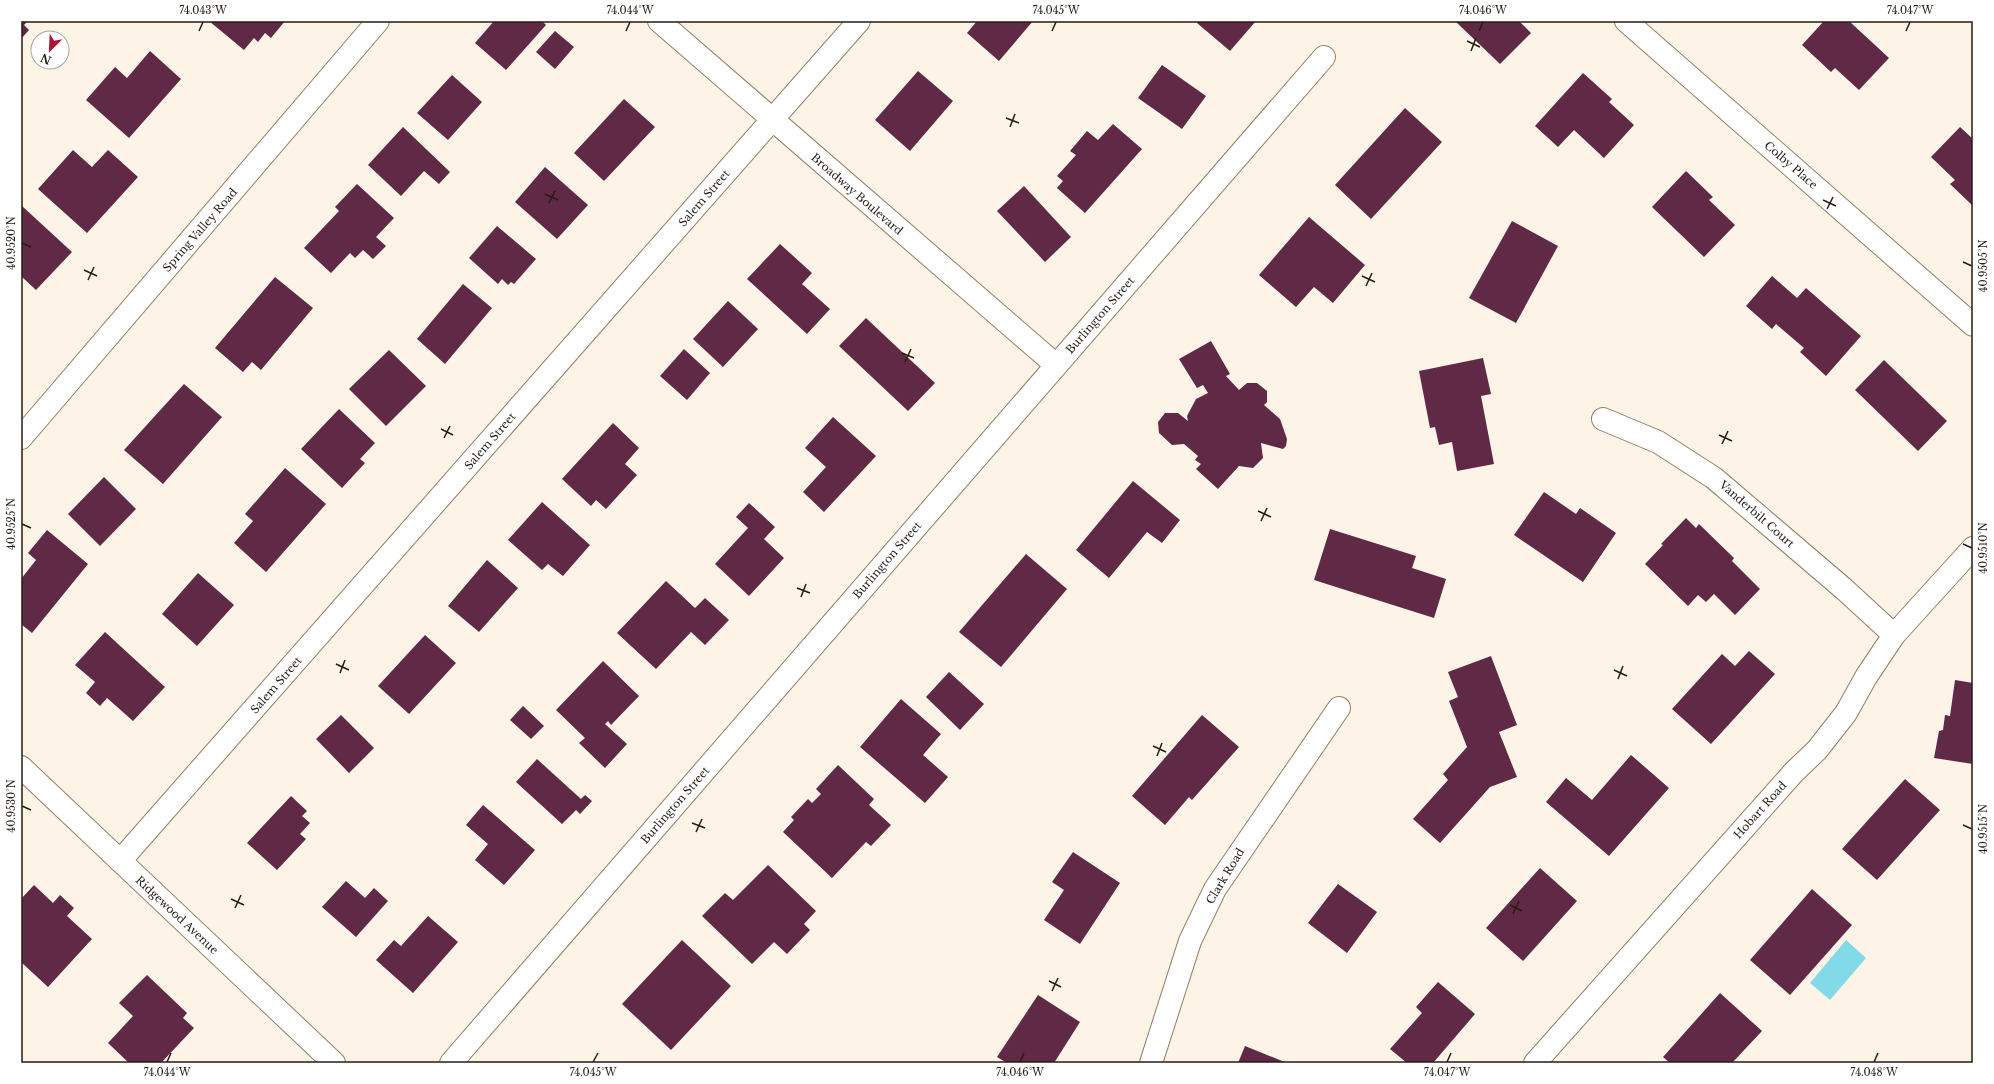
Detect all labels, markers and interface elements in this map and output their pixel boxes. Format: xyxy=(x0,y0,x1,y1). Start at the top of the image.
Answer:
text: 74.043°W xyxy=(179,4,227,17)
text: 74.044°W xyxy=(606,4,654,17)
text: 74.045°W xyxy=(1032,4,1080,17)
text: 74.046°W xyxy=(1459,4,1507,17)
text: 74.047°W xyxy=(1887,4,1933,17)
north arrow xyxy=(30,30,70,70)
text: N xyxy=(38,50,54,68)
street label: Colby Place xyxy=(1762,138,1820,192)
street label: Broadway Boulevard xyxy=(808,150,906,238)
street label: Salem Street xyxy=(675,166,733,229)
street label: Spring Valley Road xyxy=(160,185,241,275)
text: 40.9520°N xyxy=(5,216,18,270)
text: 40.9505°N xyxy=(1977,240,1990,292)
street label: Burlington Street xyxy=(1063,273,1138,356)
street label: Salem Street xyxy=(461,409,519,472)
street label: Vanderbilt Court xyxy=(1716,477,1798,551)
text: 40.9525°N xyxy=(5,498,18,550)
street label: Burlington Street xyxy=(850,518,925,601)
text: 40.9510°N xyxy=(1977,522,1990,574)
street label: Salem Street xyxy=(247,653,305,716)
street label: Burlington Street xyxy=(638,763,713,846)
street label: Hobart Road xyxy=(1731,778,1790,842)
text: 40.9530°N xyxy=(5,779,18,833)
text: 40.9515°N xyxy=(1977,804,1990,854)
street label: Clark Road xyxy=(1203,845,1247,907)
street label: Ridgewood Avenue xyxy=(133,873,221,957)
text: 74.044°W xyxy=(143,1066,191,1079)
text: 74.045°W xyxy=(569,1066,617,1079)
text: 74.046°W xyxy=(996,1066,1044,1079)
text: 74.047°W xyxy=(1424,1066,1470,1079)
text: 74.048°W xyxy=(1850,1066,1898,1079)

